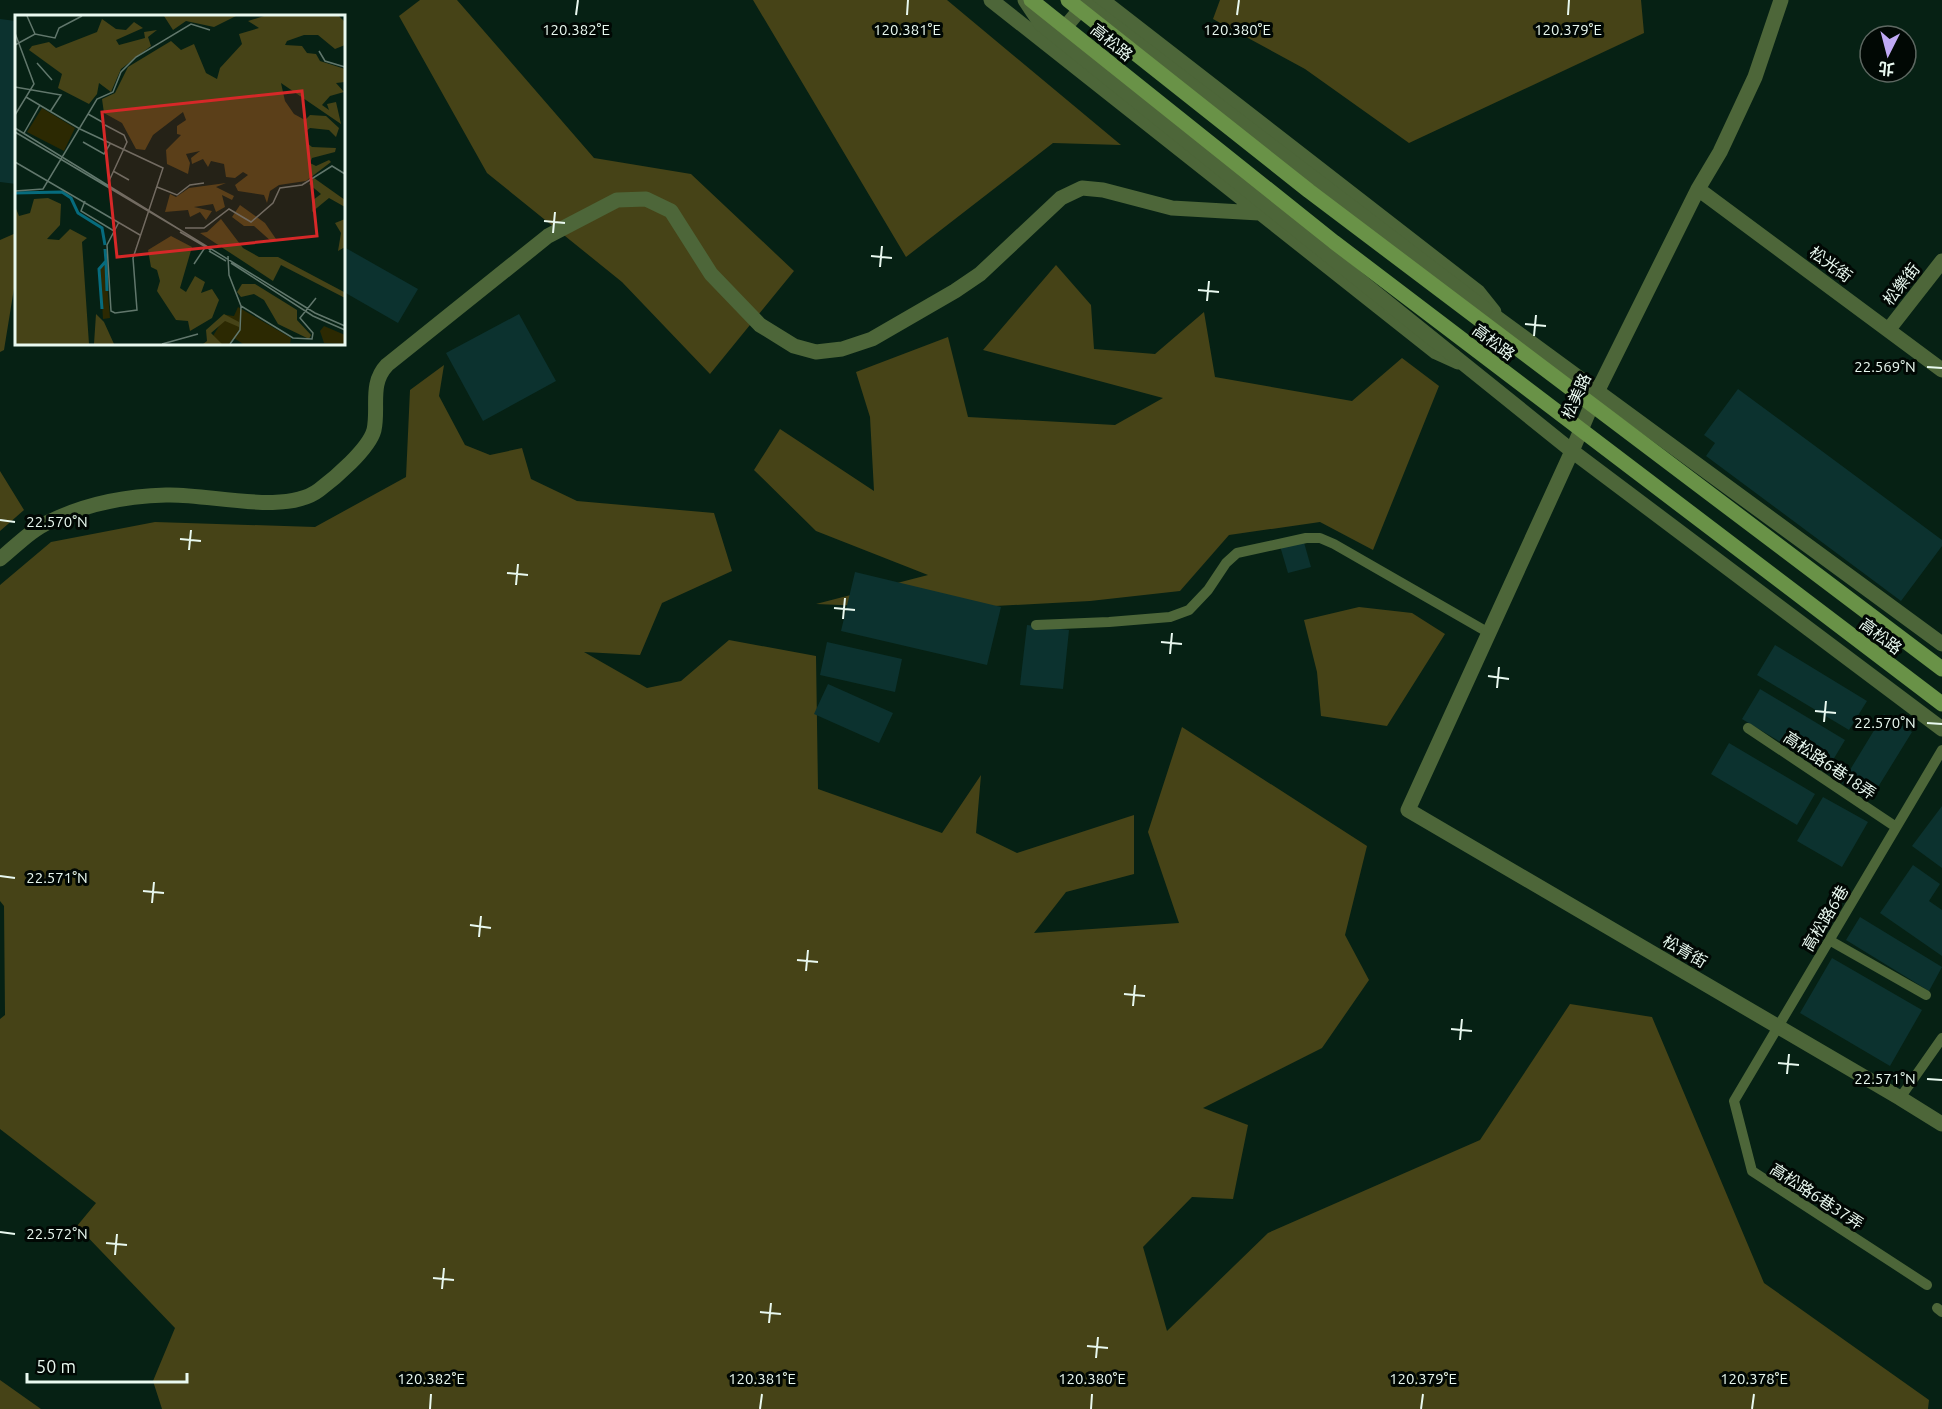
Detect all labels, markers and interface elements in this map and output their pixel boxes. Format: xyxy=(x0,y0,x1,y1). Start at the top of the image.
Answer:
inset map xyxy=(15,15,345,345)
street label: 高松路 xyxy=(1088,20,1136,64)
text: 120.382°E xyxy=(542,21,610,38)
text: 120.381°E xyxy=(873,21,941,38)
text: 120.380°E xyxy=(1203,21,1271,38)
text: 120.379°E xyxy=(1534,21,1602,38)
north arrow xyxy=(1858,24,1918,84)
text: 北 xyxy=(1878,59,1895,79)
street label: 松光街 xyxy=(1806,243,1856,285)
street label: 松樂街 xyxy=(1879,260,1923,308)
street label: 高松路 xyxy=(1469,320,1519,364)
text: 22.569°N xyxy=(1854,358,1916,375)
street label: 松美路 xyxy=(1558,370,1594,422)
text: 22.570°N xyxy=(26,513,88,530)
street label: 高松路 xyxy=(1856,614,1906,658)
text: 22.570°N xyxy=(1854,714,1916,731)
street label: 高松路6巷18弄 xyxy=(1781,728,1879,802)
text: 22.571°N xyxy=(26,869,88,886)
street label: 高松路6巷 xyxy=(1798,882,1852,954)
street label: 松青街 xyxy=(1660,931,1710,971)
text: 22.571°N xyxy=(1854,1070,1916,1087)
street label: 高松路6巷37弄 xyxy=(1767,1159,1867,1233)
text: 22.572°N xyxy=(26,1225,88,1242)
scale bar xyxy=(27,1346,188,1384)
text: 50 m xyxy=(36,1356,76,1376)
text: 120.382°E xyxy=(397,1370,465,1387)
text: 120.381°E xyxy=(728,1370,796,1387)
text: 120.380°E xyxy=(1058,1370,1126,1387)
text: 120.379°E xyxy=(1389,1370,1457,1387)
text: 120.378°E xyxy=(1720,1370,1788,1387)

